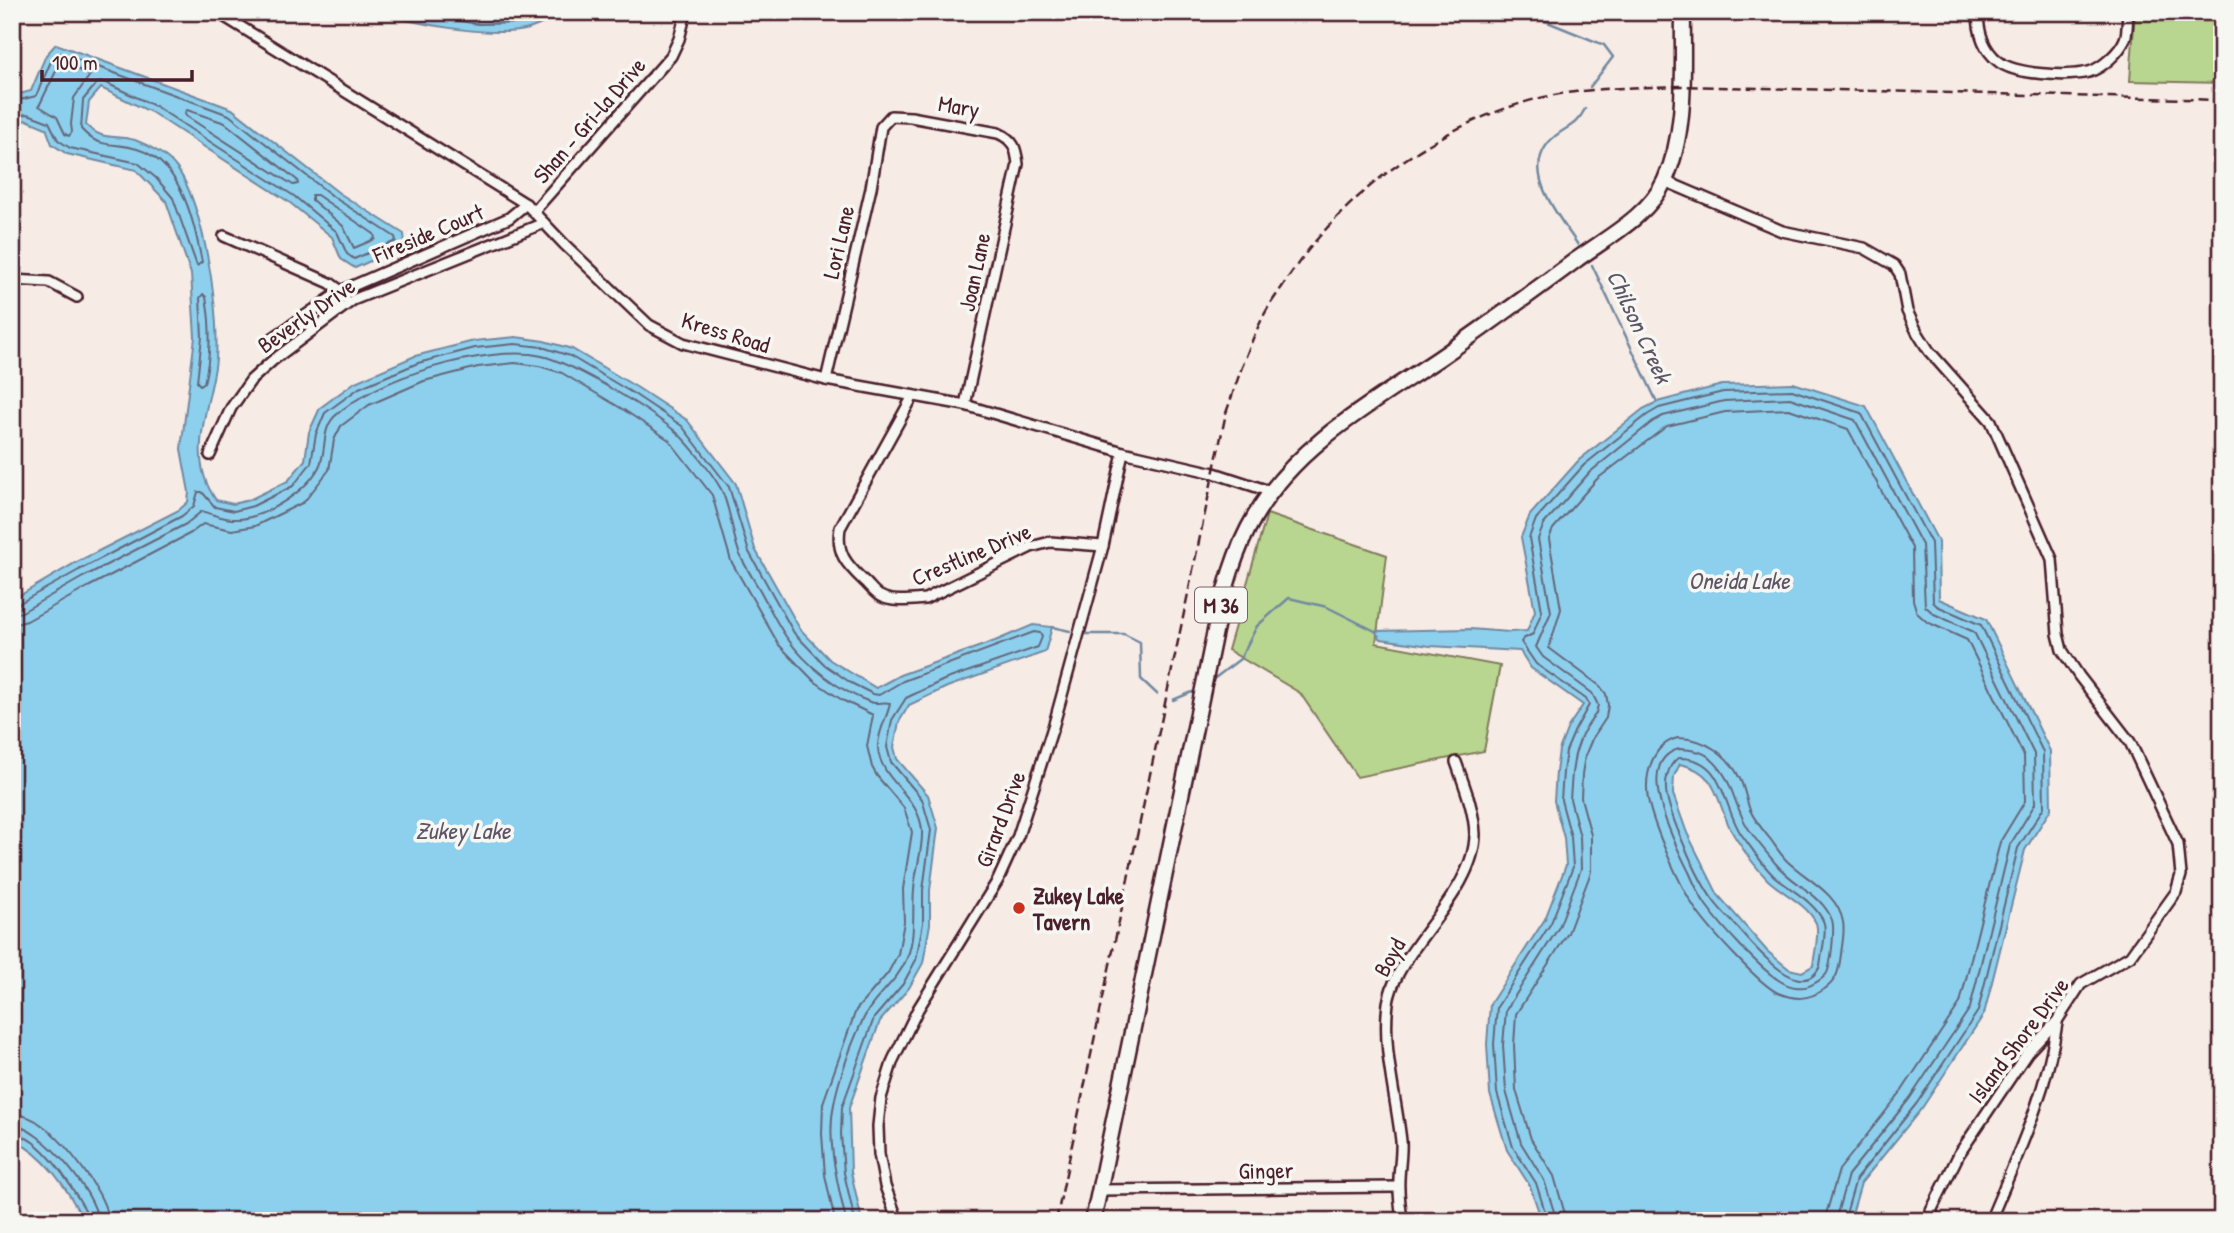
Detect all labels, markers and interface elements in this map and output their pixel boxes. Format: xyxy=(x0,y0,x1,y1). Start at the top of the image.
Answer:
scale bar xyxy=(42,38,192,82)
text: 100 m xyxy=(52,48,98,77)
street label: Shan - Gri-la Drive xyxy=(526,50,652,190)
street label: Mary xyxy=(936,87,982,125)
street label: Fireside Court xyxy=(367,195,489,271)
street label: Lori Lane xyxy=(815,202,861,282)
street label: Joan Lane xyxy=(951,230,997,314)
water label: Chilson Creek xyxy=(1600,264,1681,390)
street label: Beverly Drive xyxy=(251,270,361,360)
street label: Kress Road xyxy=(678,304,774,360)
street label: Crestline Drive xyxy=(907,515,1035,593)
water label: Oneida Lake xyxy=(1688,564,1791,596)
road number: M 36 xyxy=(1195,588,1247,622)
street label: Girard Drive xyxy=(968,767,1032,871)
water label: Zukey Lake xyxy=(416,814,512,847)
place label: Zukey Lake Tavern xyxy=(1032,880,1125,937)
marker: Zukey Lake Tavern xyxy=(1011,900,1027,916)
street label: Boyd xyxy=(1366,932,1412,982)
street label: Island Shore Drive xyxy=(1960,971,2076,1109)
street label: Ginger xyxy=(1238,1154,1294,1186)

